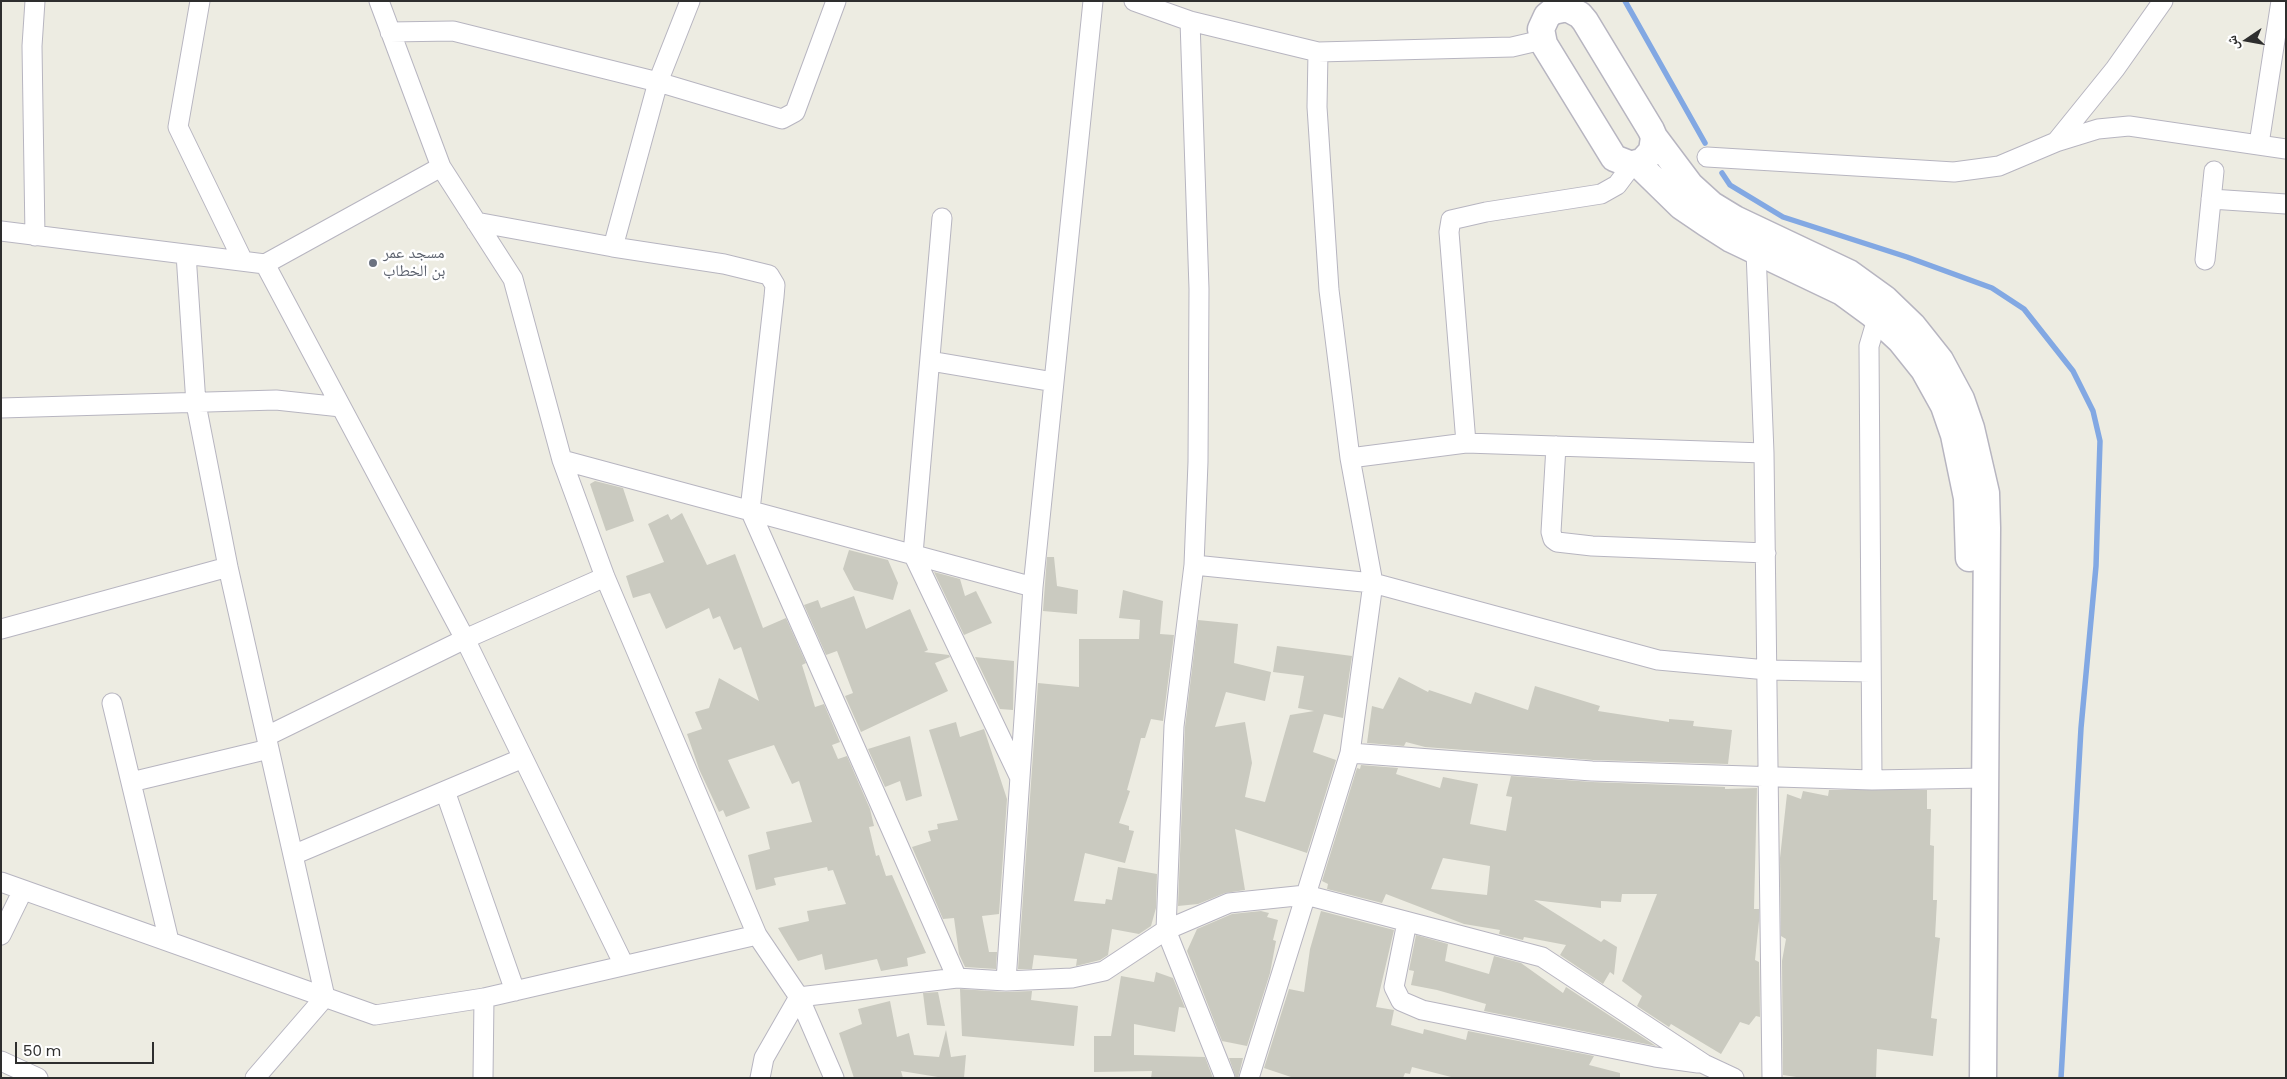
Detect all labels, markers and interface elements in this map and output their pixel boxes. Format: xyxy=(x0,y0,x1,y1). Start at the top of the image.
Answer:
north arrow xyxy=(2222,15,2272,65)
text: ش xyxy=(2221,34,2244,52)
place label: مسجد عمر بن الخطاب xyxy=(383,244,445,282)
marker: مسجد عمر بن الخطاب xyxy=(367,257,379,269)
scale bar xyxy=(18,1032,156,1064)
text: 50 m xyxy=(23,1040,61,1061)

